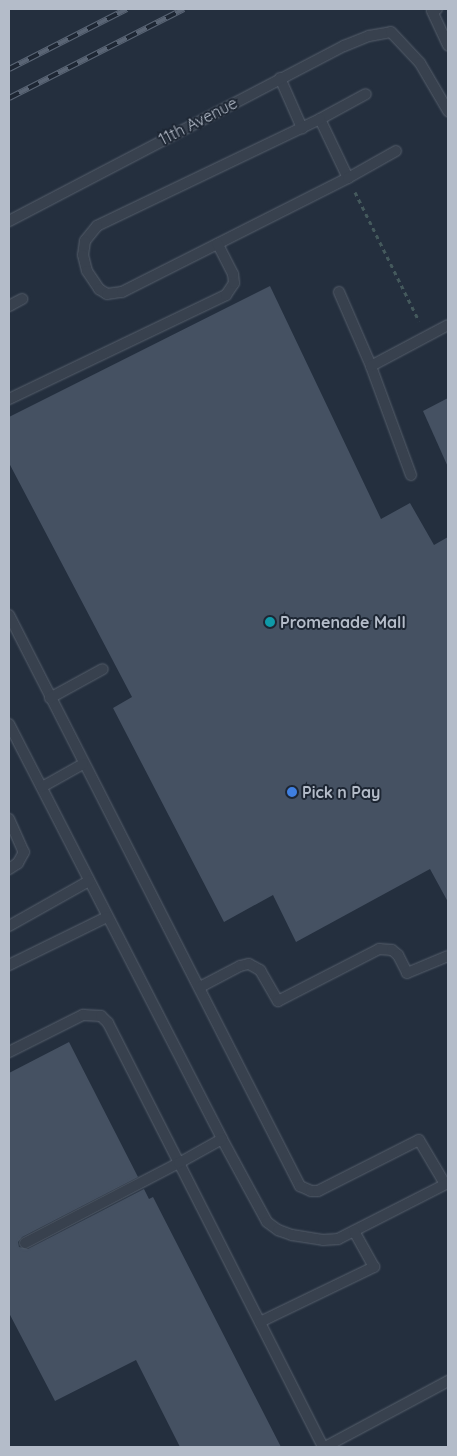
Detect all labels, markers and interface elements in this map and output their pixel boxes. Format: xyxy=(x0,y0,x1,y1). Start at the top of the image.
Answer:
street label: 11th Avenue xyxy=(156,93,240,149)
place label: Promenade Mall xyxy=(280,612,406,632)
marker: Promenade Mall xyxy=(264,616,276,628)
place label: Pick n Pay xyxy=(302,782,380,802)
marker: Pick n Pay xyxy=(286,786,298,798)

